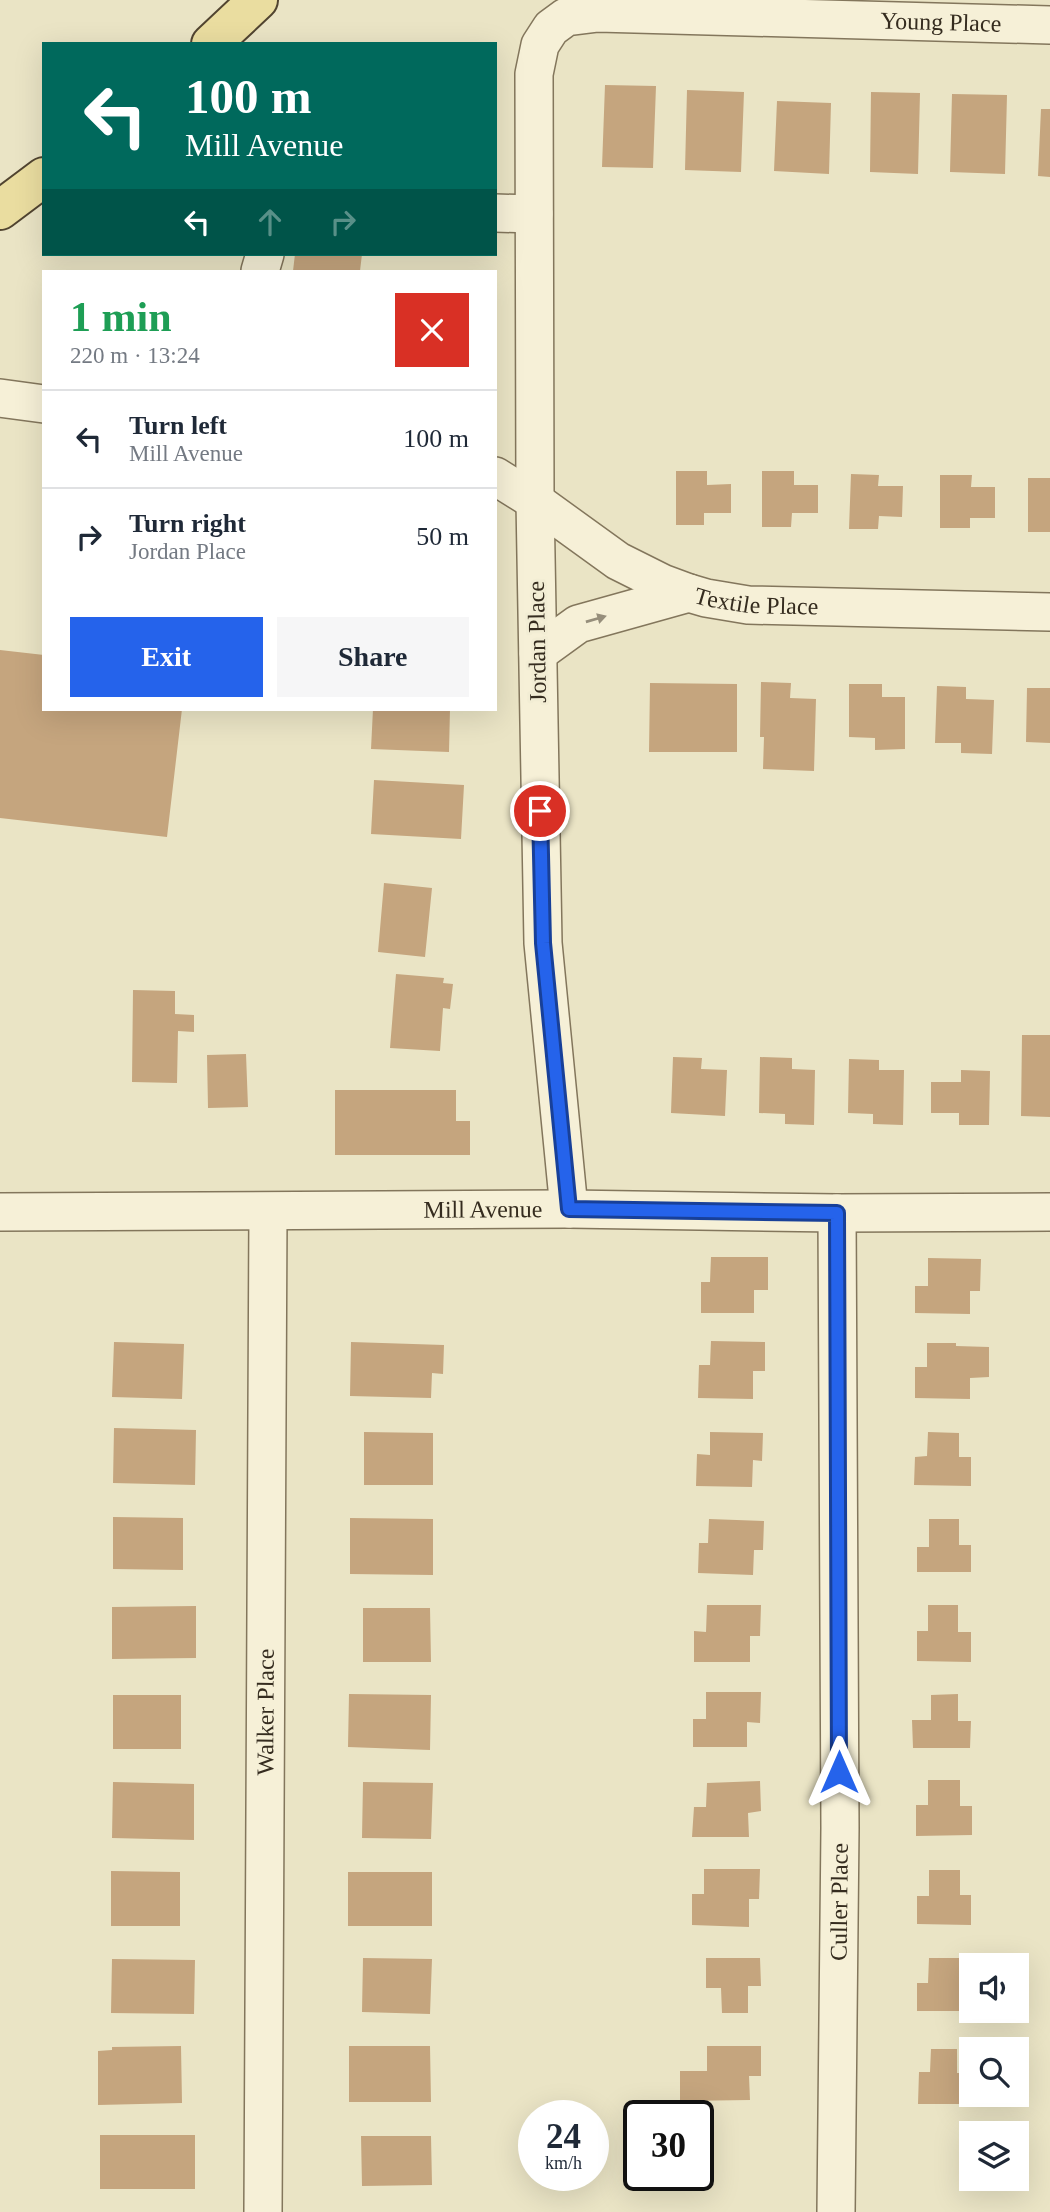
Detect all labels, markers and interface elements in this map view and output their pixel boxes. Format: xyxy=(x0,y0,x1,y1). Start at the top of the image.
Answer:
street label: Young Place xyxy=(880,8,1002,37)
text: 100 m xyxy=(185,69,312,124)
icon: left xyxy=(70,70,161,161)
text: Mill Avenue xyxy=(185,127,344,163)
icon: left xyxy=(178,203,216,241)
icon: ahead xyxy=(251,203,289,241)
icon: right xyxy=(324,203,362,241)
button: close xyxy=(395,293,469,367)
text: 1 min xyxy=(70,294,172,340)
text: 220 m · 13:24 xyxy=(70,343,200,368)
text: Turn left xyxy=(129,411,227,440)
icon: left xyxy=(70,420,108,458)
text: 100 m xyxy=(403,424,469,453)
text: Mill Avenue xyxy=(129,441,243,466)
text: Turn right xyxy=(129,509,246,538)
icon: right xyxy=(70,518,108,556)
text: 50 m xyxy=(416,522,469,551)
text: Jordan Place xyxy=(129,539,246,564)
street label: Jordan Place xyxy=(523,581,551,703)
street label: Textile Place xyxy=(691,582,819,620)
one-way arrow xyxy=(586,614,607,624)
button: Exit xyxy=(70,617,263,697)
button: Share xyxy=(277,617,469,697)
pin xyxy=(510,781,570,841)
icon: arrive xyxy=(521,792,559,830)
street label: Mill Avenue xyxy=(423,1196,543,1223)
street label: Walker Place xyxy=(252,1649,279,1775)
position arrow xyxy=(802,1735,876,1809)
street label: Culler Place xyxy=(826,1843,853,1961)
map controls xyxy=(959,1953,1029,2191)
button: sound xyxy=(959,1953,1029,2023)
button: search xyxy=(959,2037,1029,2107)
speed limit sign: 30 xyxy=(623,2100,714,2191)
text: 24 xyxy=(546,2117,581,2156)
button: layers xyxy=(959,2121,1029,2191)
text: km/h xyxy=(545,2153,582,2173)

